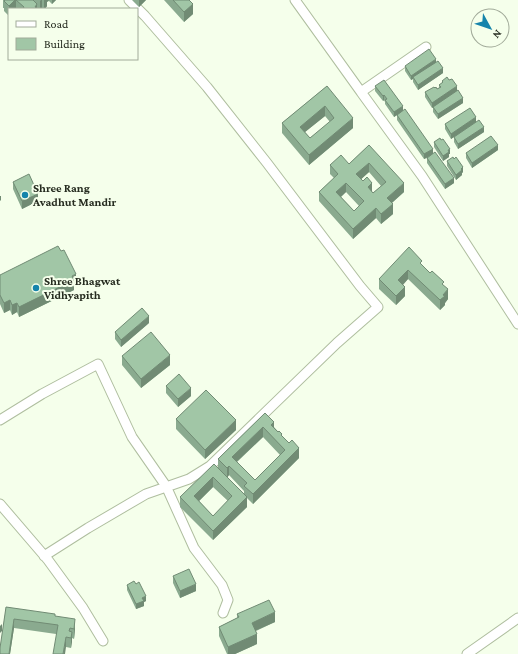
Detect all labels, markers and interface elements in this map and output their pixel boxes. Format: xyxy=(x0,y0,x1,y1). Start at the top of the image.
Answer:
legend xyxy=(8,8,138,60)
north arrow xyxy=(470,8,510,48)
text: Road xyxy=(44,17,69,31)
text: N xyxy=(490,28,505,42)
text: Building xyxy=(44,37,85,51)
place label: Shree Rang Avadhut Mandir xyxy=(32,181,116,209)
marker: Shree Rang Avadhut Mandir xyxy=(20,190,30,200)
place label: Shree Bhagwat Vidhyapith xyxy=(43,274,121,302)
marker: Shree Bhagwat Vidhyapith xyxy=(31,283,41,293)

